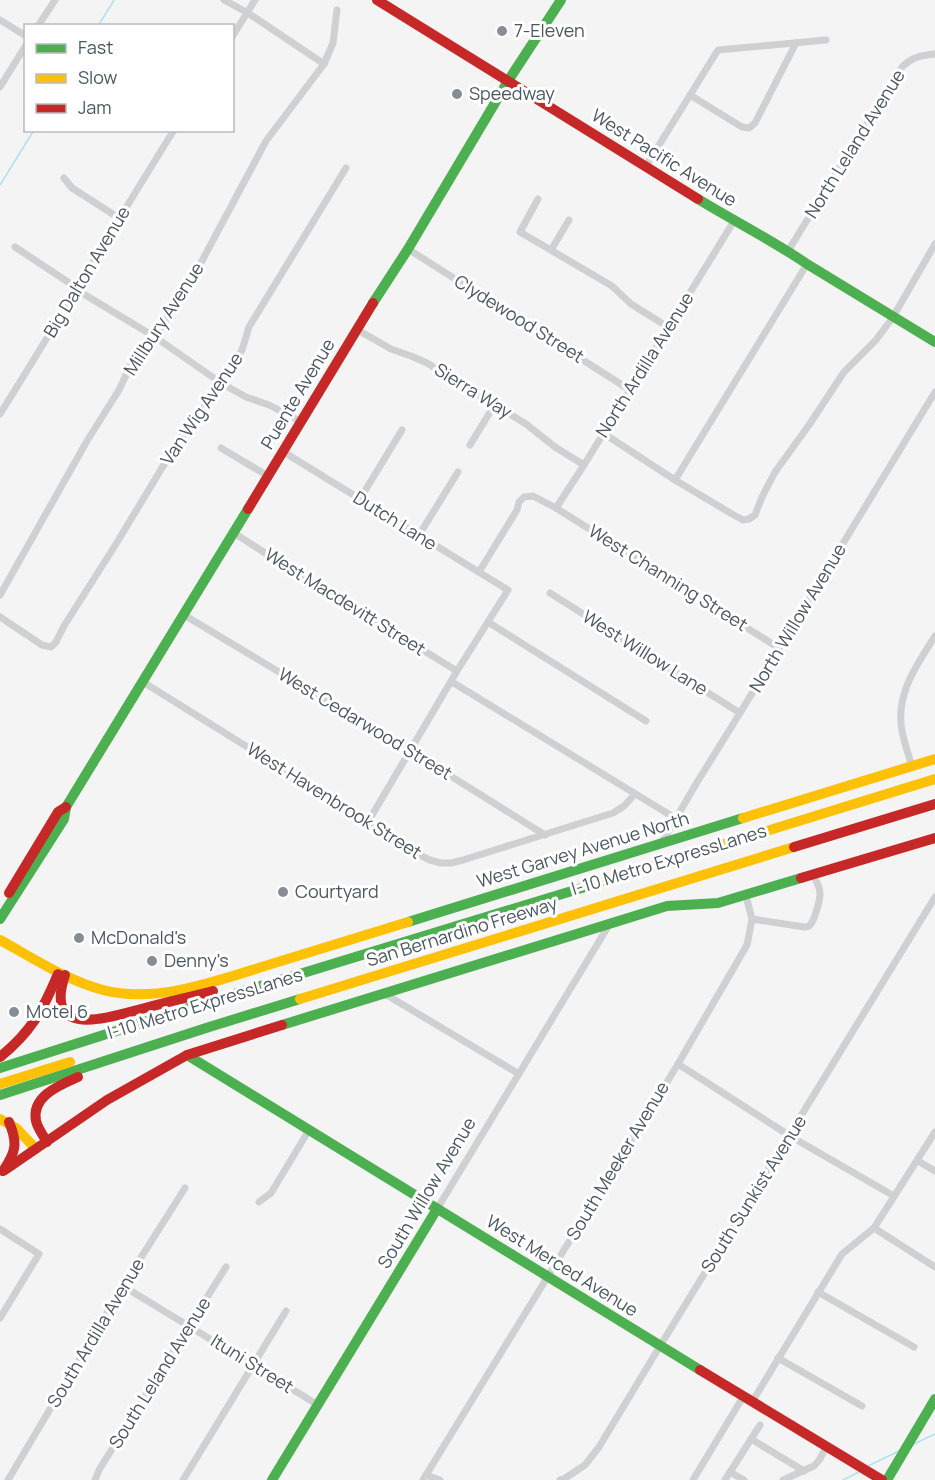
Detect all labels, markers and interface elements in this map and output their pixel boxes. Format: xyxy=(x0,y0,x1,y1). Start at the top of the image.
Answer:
place label: 7-Eleven xyxy=(514,18,585,42)
legend xyxy=(24,24,234,132)
marker: 7-Eleven xyxy=(495,24,509,38)
text: Fast xyxy=(78,35,113,59)
street label: North Leland Avenue xyxy=(799,64,910,223)
text: Slow xyxy=(78,65,118,89)
place label: Speedway xyxy=(469,81,555,105)
marker: Speedway xyxy=(450,87,464,101)
text: Jam xyxy=(78,95,112,119)
street label: West Pacific Avenue xyxy=(587,103,742,212)
street label: Big Dalton Avenue xyxy=(37,201,135,342)
street label: Millbury Avenue xyxy=(118,257,209,380)
street label: Clydewood Street xyxy=(450,269,589,368)
street label: North Ardilla Avenue xyxy=(590,287,699,442)
street label: Puente Avenue xyxy=(255,334,340,453)
street label: Van Wig Avenue xyxy=(155,347,248,469)
street label: Sierra Way xyxy=(430,357,517,424)
street label: Dutch Lane xyxy=(349,485,442,555)
street label: West Channing Street xyxy=(584,518,753,636)
street label: North Willow Avenue xyxy=(743,539,851,696)
street label: West Macdevitt Street xyxy=(261,542,430,660)
street label: West Willow Lane xyxy=(578,604,713,700)
street label: West Cedarwood Street xyxy=(274,662,457,785)
street label: West Havenbrook Street xyxy=(243,736,426,864)
street label: West Garvey Avenue North xyxy=(474,805,692,893)
street label: I-10 Metro ExpressLanes xyxy=(568,818,769,900)
place label: Courtyard xyxy=(295,879,379,903)
marker: Courtyard xyxy=(276,885,290,899)
street label: San Bernardino Freeway xyxy=(363,890,561,972)
place label: McDonald's xyxy=(91,925,186,949)
marker: McDonald's xyxy=(72,931,86,945)
place label: Denny's xyxy=(164,948,229,972)
marker: Denny's xyxy=(145,954,159,968)
street label: I-10 Metro ExpressLanes xyxy=(104,962,305,1044)
place label: Motel 6 xyxy=(26,999,88,1023)
marker: Motel 6 xyxy=(7,1005,21,1019)
street label: South Meeker Avenue xyxy=(560,1077,674,1244)
street label: South Sunkist Avenue xyxy=(695,1110,811,1277)
street label: South Willow Avenue xyxy=(371,1112,481,1273)
street label: West Merced Avenue xyxy=(482,1209,643,1322)
street label: South Ardilla Avenue xyxy=(41,1253,149,1412)
street label: South Leland Avenue xyxy=(103,1292,216,1453)
street label: Ituni Street xyxy=(207,1328,299,1398)

